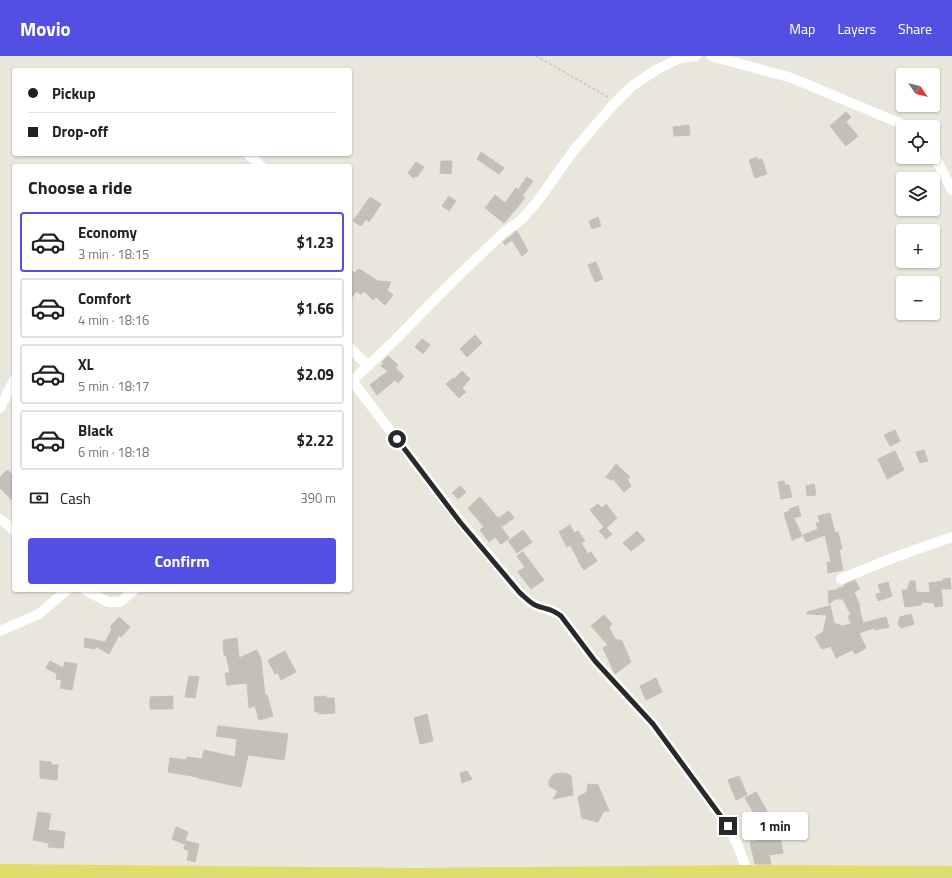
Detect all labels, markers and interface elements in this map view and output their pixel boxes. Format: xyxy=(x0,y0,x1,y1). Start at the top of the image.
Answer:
text: Movio xyxy=(20,14,71,43)
text: Map xyxy=(789,18,815,39)
text: Layers xyxy=(837,18,876,39)
text: Share xyxy=(898,18,932,39)
north arrow xyxy=(896,68,940,112)
map controls xyxy=(896,68,940,320)
text: Pickup xyxy=(52,82,96,105)
text: Drop-off xyxy=(52,120,108,143)
button: locate xyxy=(896,120,940,164)
button: layers xyxy=(896,172,940,216)
text: Choose a ride xyxy=(28,174,132,201)
text: Economy xyxy=(78,221,137,244)
icon: car xyxy=(30,224,66,260)
button: + xyxy=(896,224,940,268)
text: $1.23 xyxy=(297,231,334,254)
text: 3 min · 18:15 xyxy=(78,244,149,264)
button: − xyxy=(896,276,940,320)
text: Comfort xyxy=(78,287,131,310)
icon: car xyxy=(30,290,66,326)
text: $1.66 xyxy=(297,297,334,320)
text: 4 min · 18:16 xyxy=(78,310,149,330)
text: XL xyxy=(78,353,94,376)
icon: car xyxy=(30,356,66,392)
text: $2.09 xyxy=(297,363,334,386)
text: 5 min · 18:17 xyxy=(78,376,149,396)
text: Black xyxy=(78,419,113,442)
icon: car xyxy=(30,422,66,458)
text: $2.22 xyxy=(297,429,334,452)
route start xyxy=(388,430,406,448)
text: 6 min · 18:18 xyxy=(78,442,149,462)
icon: cash xyxy=(28,487,50,509)
text: Cash xyxy=(60,487,91,510)
text: 390 m xyxy=(300,488,336,508)
button: Confirm xyxy=(28,538,336,584)
callout: 1 min xyxy=(742,812,808,840)
text: 1 min xyxy=(759,816,791,836)
route end xyxy=(719,817,737,835)

